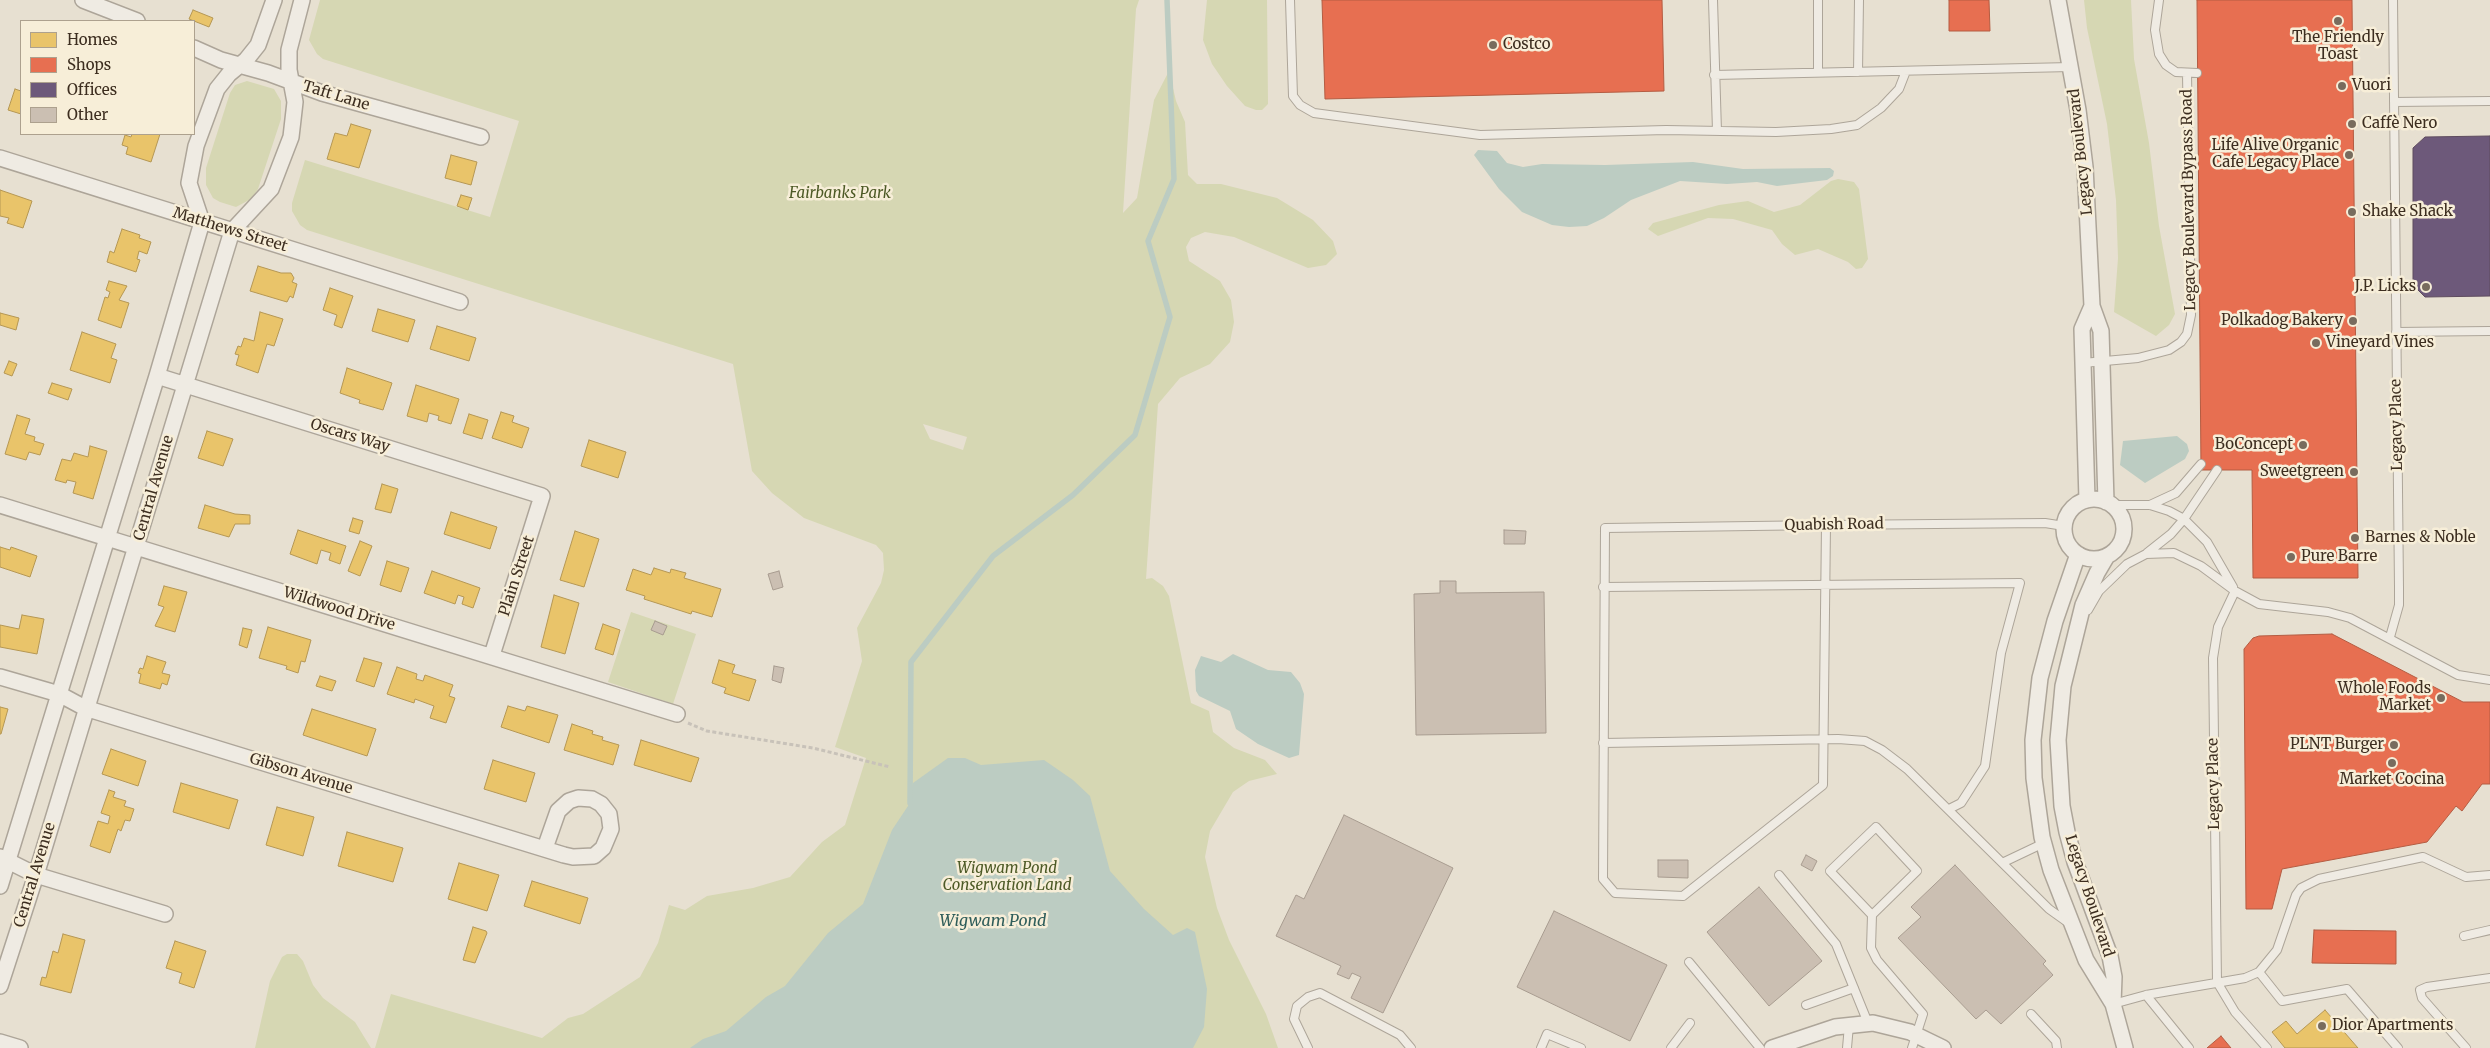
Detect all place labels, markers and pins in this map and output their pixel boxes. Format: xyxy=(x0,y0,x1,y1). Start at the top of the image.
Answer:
marker: The Friendly Toast xyxy=(2332,15,2344,27)
place label: The Friendly Toast xyxy=(2292,29,2384,64)
place label: Costco xyxy=(1503,36,1550,54)
marker: Costco xyxy=(1487,39,1499,51)
place label: Vuori xyxy=(2352,77,2391,95)
marker: Vuori xyxy=(2336,80,2348,92)
place label: Caffè Nero xyxy=(2362,115,2437,133)
marker: Caffè Nero xyxy=(2346,118,2358,130)
place label: Life Alive Organic Cafe Legacy Place xyxy=(2212,137,2339,172)
marker: Life Alive Organic Cafe Legacy Place xyxy=(2343,149,2355,161)
place label: Shake Shack xyxy=(2362,203,2453,221)
marker: Shake Shack xyxy=(2346,206,2358,218)
place label: J.P. Licks xyxy=(2354,278,2416,296)
marker: J.P. Licks xyxy=(2420,281,2432,293)
place label: Polkadog Bakery xyxy=(2221,312,2343,330)
marker: Polkadog Bakery xyxy=(2347,315,2359,327)
place label: Vineyard Vines xyxy=(2326,334,2434,352)
marker: Vineyard Vines xyxy=(2310,337,2322,349)
place label: BoConcept xyxy=(2215,436,2293,454)
marker: BoConcept xyxy=(2297,439,2309,451)
place label: Sweetgreen xyxy=(2260,463,2344,481)
marker: Sweetgreen xyxy=(2348,466,2360,478)
place label: Barnes & Noble xyxy=(2365,529,2476,547)
marker: Barnes & Noble xyxy=(2349,532,2361,544)
place label: Pure Barre xyxy=(2301,548,2377,566)
marker: Pure Barre xyxy=(2285,551,2297,563)
place label: Whole Foods Market xyxy=(2338,680,2431,715)
marker: Whole Foods Market xyxy=(2435,692,2447,704)
place label: PLNT Burger xyxy=(2290,736,2384,754)
marker: PLNT Burger xyxy=(2388,739,2400,751)
marker: Market Cocina xyxy=(2386,757,2398,769)
place label: Market Cocina xyxy=(2340,771,2444,789)
place label: Dior Apartments xyxy=(2332,1017,2453,1035)
marker: Dior Apartments xyxy=(2316,1020,2328,1032)

